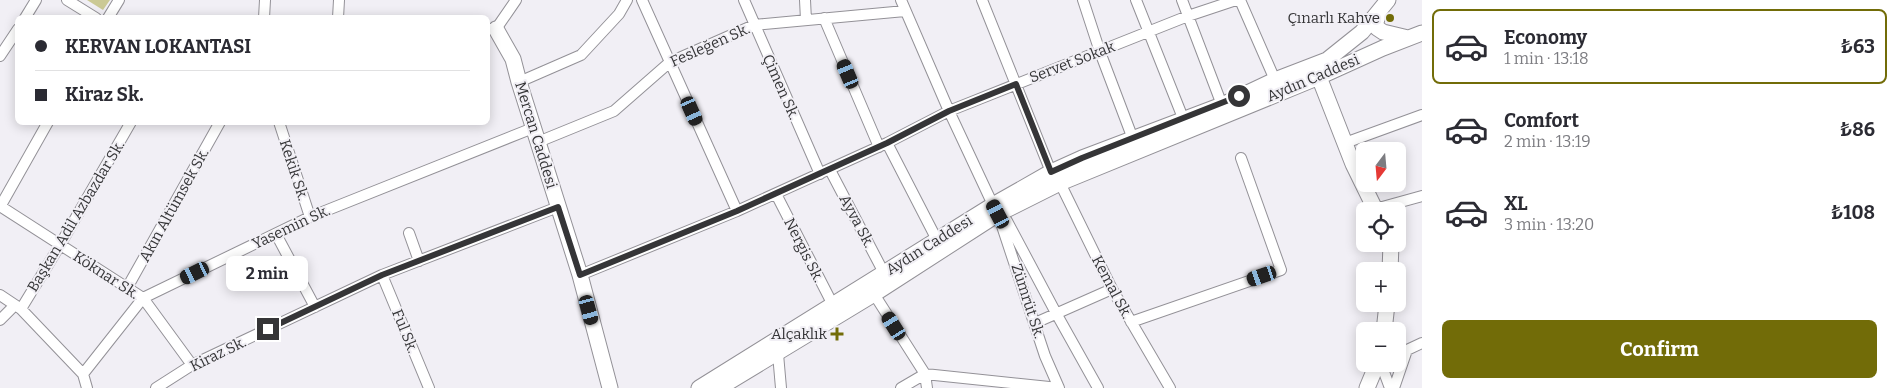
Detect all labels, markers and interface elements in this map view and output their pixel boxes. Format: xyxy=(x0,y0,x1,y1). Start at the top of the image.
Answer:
place label: Çınarlı Kahve xyxy=(1287,9,1380,27)
marker: Çınarlı Kahve xyxy=(1384,12,1396,24)
street label: Fesleğen Sk. xyxy=(667,19,753,71)
icon: car xyxy=(1444,24,1489,69)
text: Economy xyxy=(1504,26,1587,49)
text: KERVAN LOKANTASI xyxy=(65,35,251,58)
text: ₺63 xyxy=(1840,35,1875,58)
street label: Servet Sokak xyxy=(1027,37,1118,87)
text: 1 min · 13:18 xyxy=(1504,49,1589,68)
street label: Aydın Caddesi xyxy=(1264,50,1362,106)
street label: Çimen Sk. xyxy=(759,52,803,122)
car xyxy=(835,57,860,91)
street label: Mercan Caddesi xyxy=(511,79,561,191)
text: Kiraz Sk. xyxy=(65,83,144,106)
route start xyxy=(1228,85,1250,107)
car xyxy=(679,94,704,128)
icon: car xyxy=(1444,107,1489,152)
text: Comfort xyxy=(1504,109,1579,132)
text: ₺86 xyxy=(1840,118,1875,141)
text: 2 min · 13:19 xyxy=(1504,132,1591,151)
street label: Başkan Adil Azbazdar Sk. xyxy=(24,137,128,295)
street label: Kekik Sk. xyxy=(276,137,312,203)
north arrow xyxy=(1356,142,1406,192)
map controls xyxy=(1356,142,1406,372)
street label: Akın Altümsek Sk. xyxy=(135,145,213,265)
icon: car xyxy=(1444,190,1489,235)
street label: Ayva Sk. xyxy=(836,191,878,251)
text: XL xyxy=(1504,192,1528,215)
car xyxy=(984,197,1011,231)
street label: Yasemin Sk. xyxy=(249,201,333,253)
text: ₺108 xyxy=(1831,201,1875,224)
button: locate xyxy=(1356,202,1406,252)
street label: Aydın Caddesi xyxy=(882,211,976,279)
street label: Nergis Sk. xyxy=(780,215,828,285)
text: 3 min · 13:20 xyxy=(1504,215,1594,234)
street label: Köknar Sk. xyxy=(70,247,142,303)
street label: Kemal Sk. xyxy=(1088,252,1136,322)
callout: 2 min xyxy=(227,256,309,292)
car xyxy=(178,260,211,286)
street label: Zümrüt Sk. xyxy=(1007,261,1049,341)
button: + xyxy=(1356,262,1406,312)
text: 2 min xyxy=(246,264,288,283)
car xyxy=(1245,264,1278,288)
car xyxy=(577,294,600,326)
street label: Ful Sk. xyxy=(388,307,422,355)
car xyxy=(879,309,908,343)
route end xyxy=(257,318,279,340)
button: Confirm xyxy=(1442,320,1877,378)
button: − xyxy=(1356,322,1406,372)
place label: Alçaklık xyxy=(771,325,827,343)
marker: Alçaklık xyxy=(831,328,843,340)
street label: Kiraz Sk. xyxy=(187,333,249,375)

